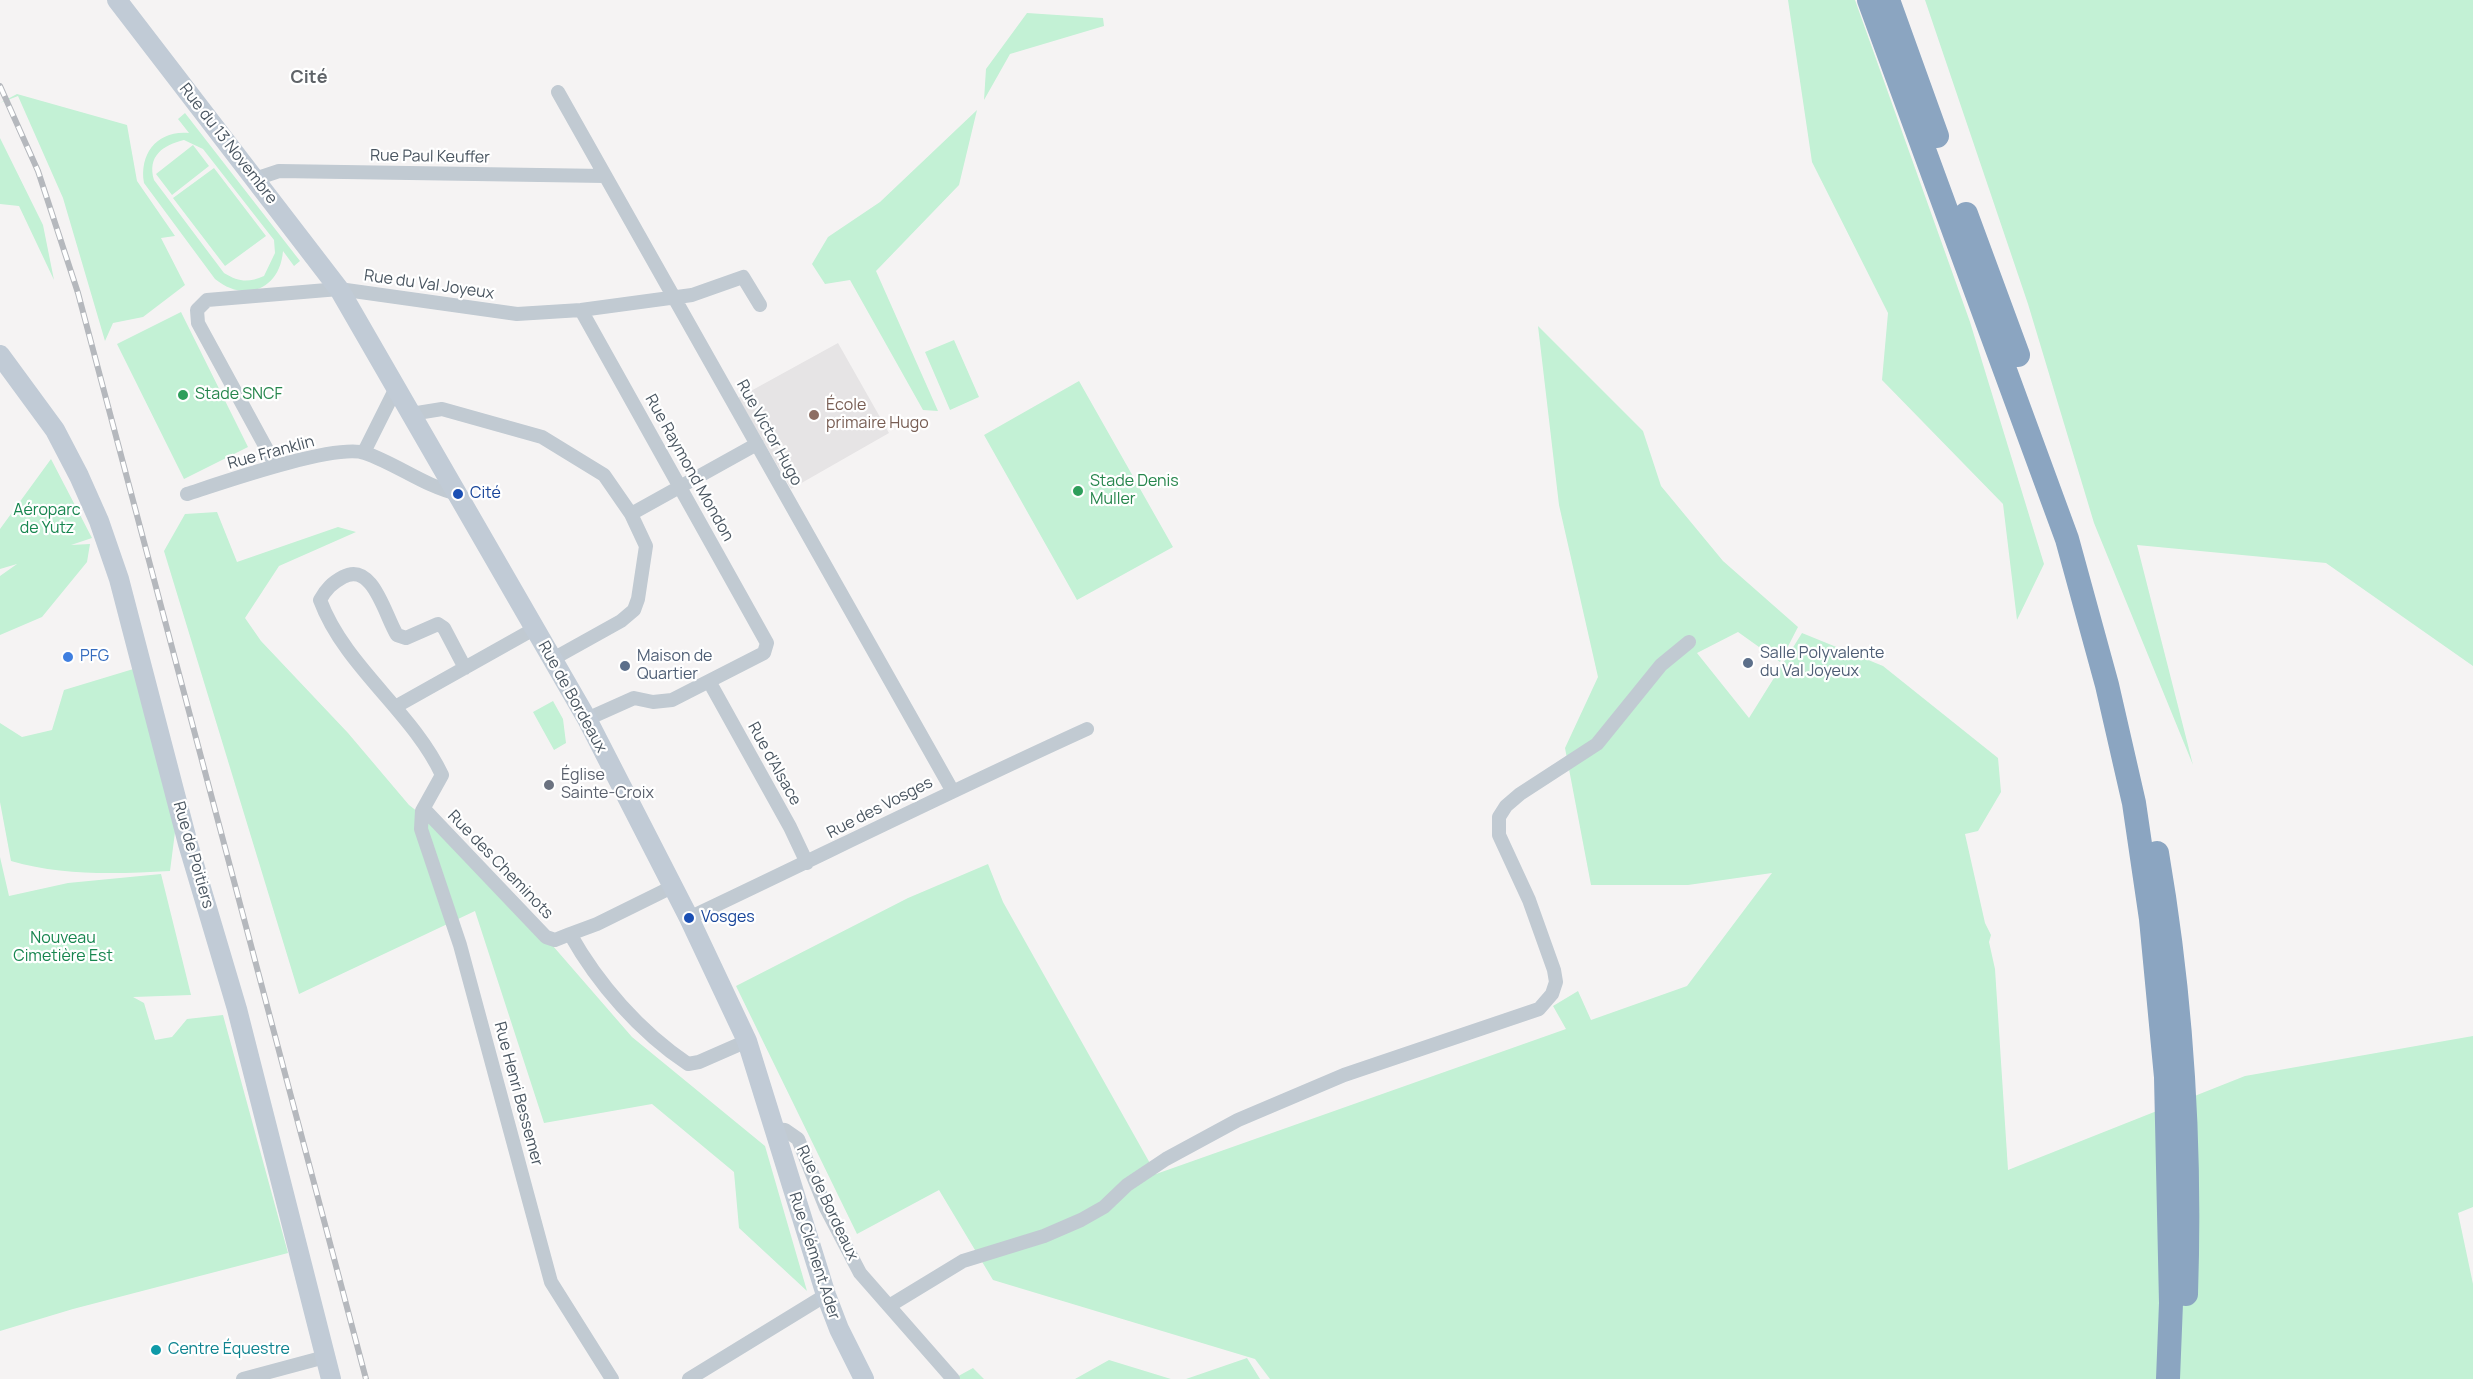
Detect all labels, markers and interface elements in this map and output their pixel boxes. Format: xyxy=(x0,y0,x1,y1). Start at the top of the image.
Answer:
district label: Cité xyxy=(291,67,327,89)
street label: Rue du 13 Novembre xyxy=(175,80,281,208)
street label: Rue Paul Keuffer xyxy=(370,146,490,168)
street label: Rue du Val Joyeux xyxy=(363,266,495,304)
street label: Rue Victor Hugo xyxy=(732,377,806,489)
place label: Stade SNCF xyxy=(195,385,283,405)
marker: Stade SNCF xyxy=(176,388,190,402)
street label: Rue Raymond Mondon xyxy=(641,391,737,545)
place label: École primaire Hugo xyxy=(826,396,929,434)
marker: École primaire Hugo xyxy=(807,408,821,422)
street label: Rue Franklin xyxy=(226,432,316,474)
place label: Stade Denis Muller xyxy=(1090,472,1179,510)
place label: Cité xyxy=(470,484,501,504)
marker: Stade Denis Muller xyxy=(1071,484,1085,498)
marker: Cité xyxy=(451,487,465,501)
park label: Aéroparc de Yutz xyxy=(13,501,81,539)
street label: Rue de Bordeaux xyxy=(533,638,611,756)
place label: Salle Polyvalente du Val Joyeux xyxy=(1760,644,1884,682)
place label: PFG xyxy=(80,647,109,667)
place label: Maison de Quartier xyxy=(637,647,712,685)
marker: PFG xyxy=(61,650,75,664)
marker: Salle Polyvalente du Val Joyeux xyxy=(1741,656,1755,670)
marker: Maison de Quartier xyxy=(618,659,632,673)
street label: Rue d'Alsace xyxy=(743,719,805,809)
place label: Église Sainte-Croix xyxy=(561,766,654,804)
street label: Rue des Vosges xyxy=(824,773,936,843)
marker: Église Sainte-Croix xyxy=(542,778,556,792)
street label: Rue de Poitiers xyxy=(169,799,217,911)
street label: Rue des Cheminots xyxy=(443,807,557,923)
place label: Vosges xyxy=(701,908,755,928)
marker: Vosges xyxy=(682,911,696,925)
park label: Nouveau Cimetière Est xyxy=(13,929,113,967)
street label: Rue Henri Bessemer xyxy=(490,1020,546,1168)
street label: Rue de Bordeaux xyxy=(792,1143,862,1263)
street label: Rue Clément Ader xyxy=(784,1190,844,1322)
place label: Centre Équestre xyxy=(168,1340,290,1360)
marker: Centre Équestre xyxy=(149,1343,163,1357)

